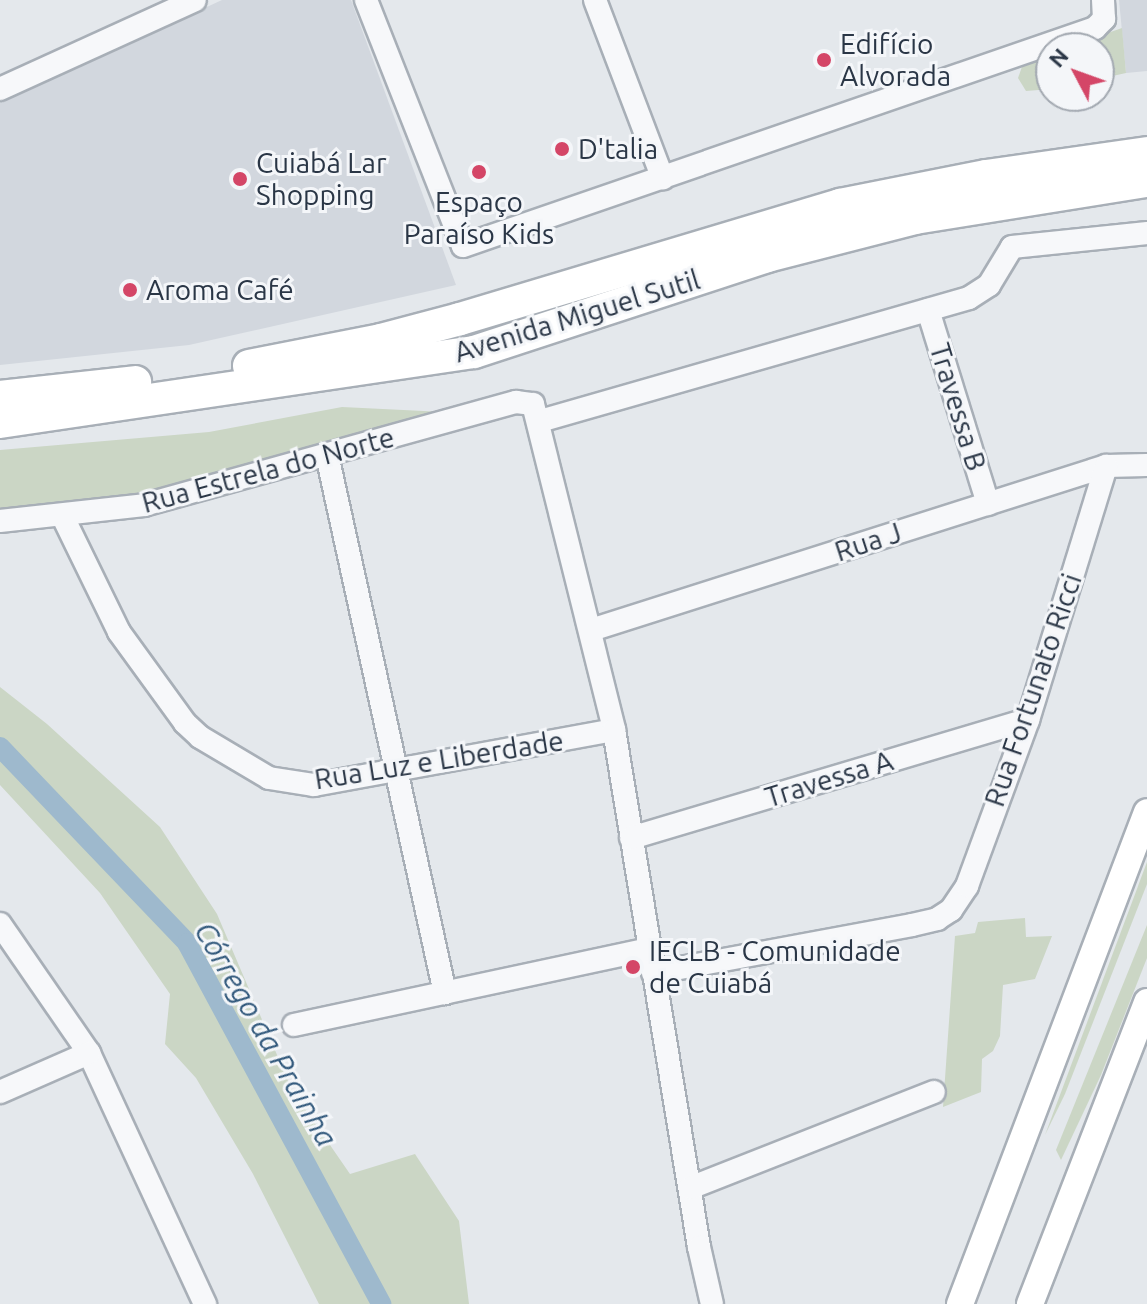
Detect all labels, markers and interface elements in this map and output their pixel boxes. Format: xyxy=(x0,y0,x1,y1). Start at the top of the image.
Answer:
place label: Edifício Alvorada xyxy=(840,27,951,93)
north arrow xyxy=(1035,32,1115,112)
text: N xyxy=(1043,43,1073,72)
marker: Edifício Alvorada xyxy=(815,51,833,69)
place label: D'talia xyxy=(578,132,658,166)
marker: D'talia xyxy=(553,140,571,158)
place label: Cuiabá Lar Shopping xyxy=(256,146,387,212)
marker: Espaço Paraíso Kids xyxy=(470,163,488,181)
marker: Cuiabá Lar Shopping xyxy=(231,170,249,188)
place label: Espaço Paraíso Kids xyxy=(404,185,554,251)
street label: Avenida Miguel Sutil xyxy=(450,263,704,369)
place label: Aroma Café xyxy=(146,273,294,307)
marker: Aroma Café xyxy=(121,281,139,299)
street label: Travessa B xyxy=(923,339,993,475)
street label: Rua Estrela do Norte xyxy=(138,420,398,520)
street label: Rua J xyxy=(830,516,906,568)
street label: Rua Fortunato Ricci xyxy=(977,569,1089,811)
street label: Rua Luz e Liberdade xyxy=(312,724,566,796)
street label: Travessa A xyxy=(761,744,897,814)
water label: Córrego da Prainha xyxy=(187,915,345,1153)
place label: IECLB - Comunidade de Cuiabá xyxy=(649,934,901,1000)
marker: IECLB - Comunidade de Cuiabá xyxy=(624,958,642,976)

